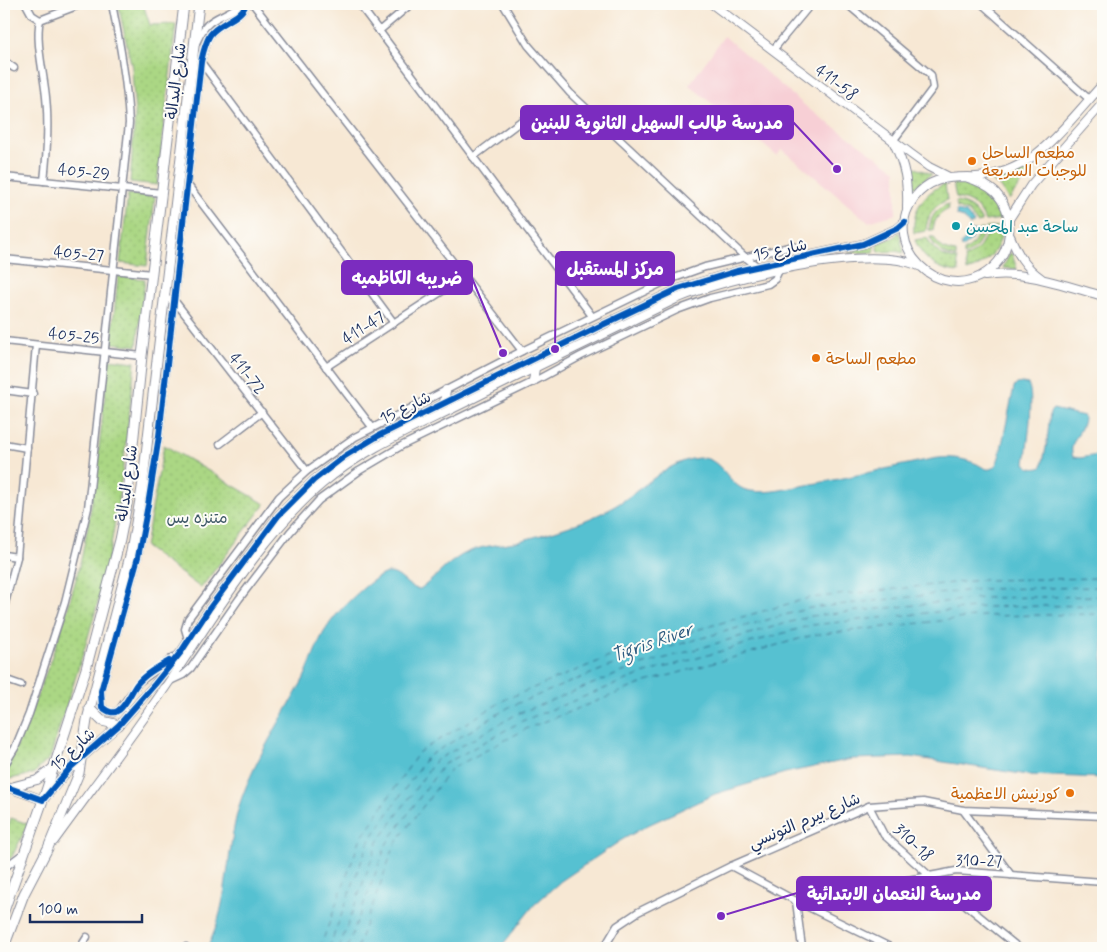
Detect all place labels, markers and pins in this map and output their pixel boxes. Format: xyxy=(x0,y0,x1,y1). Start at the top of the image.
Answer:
callout: مدرسة طالب السهيل الثانوية للبنين xyxy=(521,106,793,139)
place label: مطعم الساحل للوجبات السريعة xyxy=(982,143,1087,182)
marker: مطعم الساحل للوجبات السريعة xyxy=(966,155,978,167)
place label: ساحة عبد المحسن xyxy=(966,217,1079,238)
marker: ساحة عبد المحسن xyxy=(950,220,962,232)
callout: مركز المستقبل xyxy=(556,252,674,285)
callout: ضريبه الكاظميه xyxy=(342,261,472,294)
place label: مطعم الساحة xyxy=(826,349,916,371)
marker: مطعم الساحة xyxy=(810,352,822,364)
place label: كورنيش الاعظمية xyxy=(951,784,1060,805)
marker: كورنيش الاعظمية xyxy=(1064,787,1076,799)
callout: مدرسة النعمان الابتدائية xyxy=(797,877,991,910)

